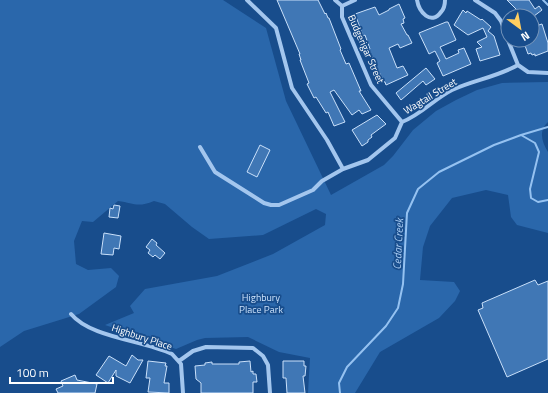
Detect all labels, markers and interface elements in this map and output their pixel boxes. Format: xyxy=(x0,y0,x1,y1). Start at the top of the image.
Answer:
north arrow xyxy=(500,8,540,48)
street label: Budgerigar Street xyxy=(344,12,388,86)
text: N xyxy=(518,28,533,45)
street label: Wagtail Street xyxy=(400,74,460,118)
water label: Cedar Creek xyxy=(389,217,407,270)
park label: Highbury Place Park xyxy=(239,290,283,317)
street label: Highbury Place xyxy=(110,320,174,354)
scale bar xyxy=(10,359,113,385)
text: 100 m xyxy=(16,363,49,382)

